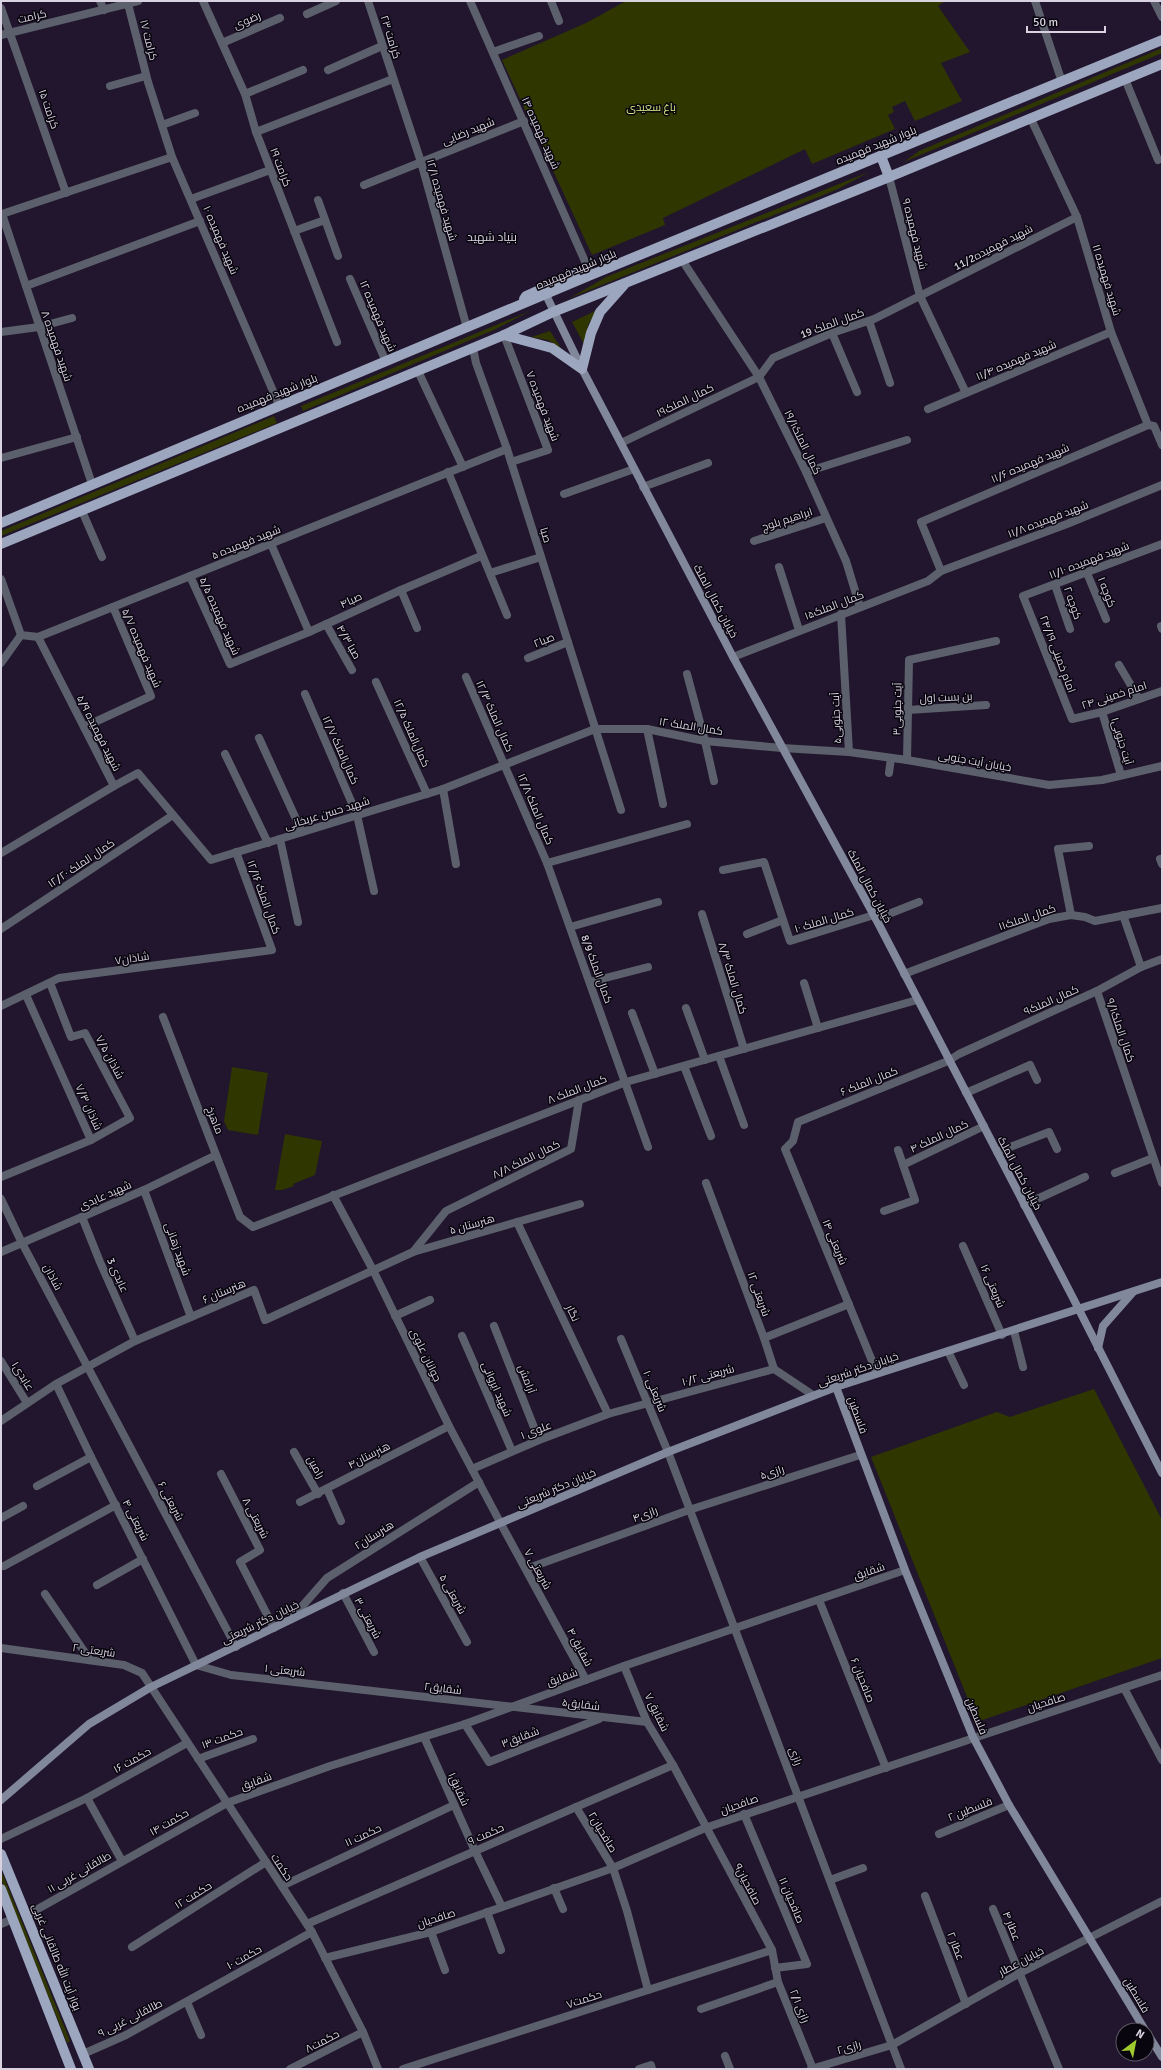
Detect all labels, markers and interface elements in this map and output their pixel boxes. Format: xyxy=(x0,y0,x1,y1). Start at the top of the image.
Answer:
street label: کرامت xyxy=(16,7,48,26)
scale bar xyxy=(1027,8,1105,34)
street label: رضوی xyxy=(232,9,263,32)
street label: کرامت ۲۳ xyxy=(378,14,403,61)
text: 50 m xyxy=(1033,15,1058,30)
street label: کرامت ۱۷ xyxy=(137,18,160,62)
street label: کرامت ۱۵ xyxy=(36,88,61,131)
street label: شهید فهمیده ۱۴ xyxy=(519,95,562,171)
park label: باغ سعیدی xyxy=(626,101,676,115)
street label: شهید رضایی xyxy=(440,115,496,148)
street label: بلوار شهید فهمیده xyxy=(834,123,918,168)
street label: کرامت ۱۹ xyxy=(267,146,294,189)
street label: شهید فهمیده ۱۲/۱ xyxy=(424,158,459,243)
street label: شهید فهمیده ۹ xyxy=(899,197,930,271)
street label: شهید فهمیده ۱۰ xyxy=(200,204,241,277)
street label: شهید فهمیده11/2 xyxy=(951,222,1035,273)
district label: بنیاد شهید xyxy=(467,230,517,245)
street label: شهید فهمیده ۱۱ xyxy=(1089,243,1124,317)
street label: بلوار شهید فهمیده xyxy=(534,247,618,292)
street label: شهید فهمیده ۱۲ xyxy=(357,278,398,354)
street label: کمال الملک 19 xyxy=(798,306,866,341)
street label: شهید فهمیده ۸ xyxy=(38,309,75,383)
street label: شهید فهمیده ۱۱/۴ xyxy=(974,338,1058,383)
street label: شهید فهمیده ۷ xyxy=(523,369,562,443)
street label: بلوار شهید فهمیده xyxy=(235,371,319,416)
street label: کمال الملک۱۹ xyxy=(654,381,716,420)
street label: کمال الملک۱۹/۱ xyxy=(781,408,824,477)
street label: شهید فهمیده ۱۱/۶ xyxy=(989,441,1071,486)
street label: شهید فهمیده ۱۱/۸ xyxy=(1006,498,1090,541)
street label: ابراهیم بلوچ xyxy=(760,505,815,535)
street label: شهید فهمیده ۵ xyxy=(210,523,283,562)
street label: صبا xyxy=(537,526,554,544)
street label: شهید فهمیده ۱۱/۱۰ xyxy=(1047,539,1131,582)
street label: خیابان کمال الملک xyxy=(691,562,740,640)
street label: شهید فهمیده ۵/۵ xyxy=(197,575,243,657)
street label: کوچه ۱ xyxy=(1095,575,1118,609)
street label: کوچه ۲ xyxy=(1061,585,1084,621)
street label: کمال الملک۱۵ xyxy=(803,588,866,623)
street label: صبا۴ xyxy=(338,590,364,611)
street label: شهید فهمیده ۵/۷ xyxy=(119,607,164,690)
street label: امام خمینی ۲۴/۱۹ xyxy=(1036,614,1078,695)
street label: صبا ۴/۳ xyxy=(334,623,364,662)
street label: صبا۲ xyxy=(532,630,557,650)
street label: کمال الملک ۱۲/۳ xyxy=(473,678,516,754)
street label: امام خمینی ۲۴ xyxy=(1080,679,1149,713)
street label: آیت جنوبی۳ xyxy=(891,682,904,736)
street label: بن بست اول xyxy=(919,690,973,705)
street label: آیت جنوبی۵ xyxy=(829,692,844,744)
street label: شهید فهمیده ۵/۹ xyxy=(74,693,123,773)
street label: کمال‌الملک ۱۲/۵ xyxy=(391,697,432,769)
street label: کمال‌الملک ۱۲/۷ xyxy=(320,714,362,787)
street label: کمال الملک ۱۲ xyxy=(658,715,724,738)
street label: آیت جنوبی۱ xyxy=(1108,716,1135,767)
street label: خیابان آیت جنوبی xyxy=(937,749,1013,774)
street label: کمال الملک ۱۲/۸ xyxy=(515,772,556,847)
street label: شهید حسن عربخانی xyxy=(283,794,371,833)
street label: کمال الملک ۱۲/۲۰ xyxy=(45,836,117,891)
street label: خیابان کمال الملک xyxy=(845,847,894,925)
street label: کمال الملک ۱۲/۱۶ xyxy=(244,858,283,936)
street label: کمال الملک۱۱ xyxy=(997,902,1058,933)
street label: کمال الملک ۱۰ xyxy=(793,905,856,936)
street label: کمال الملک 8/9 xyxy=(578,933,615,1005)
street label: کمال الملک ۸/۳ xyxy=(715,941,750,1016)
street label: شاذان۷ xyxy=(114,950,150,967)
street label: کمال الملک۹ xyxy=(1022,983,1081,1018)
street label: کمال الملک۹/۱ xyxy=(1104,996,1138,1064)
street label: شاذان ۷/۵ xyxy=(93,1033,127,1081)
street label: کمال الملک ۶ xyxy=(839,1064,900,1099)
street label: کمال الملک ۸ xyxy=(546,1072,609,1107)
street label: شاذان ۷/۳ xyxy=(73,1082,105,1132)
street label: ماهرخ xyxy=(202,1104,226,1136)
street label: کمال الملک ۴ xyxy=(908,1117,971,1156)
street label: خیابان کمال الملک xyxy=(995,1134,1044,1212)
street label: کمال الملک ۸/۸ xyxy=(490,1137,562,1181)
street label: شهید عابدی xyxy=(77,1178,134,1213)
street label: هنرستان ۵ xyxy=(448,1212,496,1237)
street label: شریعتی ۱۴ xyxy=(819,1217,850,1267)
street label: شهید زهانی xyxy=(162,1221,193,1277)
street label: عابدی 3 xyxy=(104,1256,131,1295)
street label: شاذان xyxy=(40,1262,65,1293)
street label: شریعتی ۱۶ xyxy=(978,1262,1008,1310)
street label: شریعتی ۱۲ xyxy=(744,1270,773,1318)
street label: هنرستان ۶ xyxy=(201,1277,248,1306)
street label: نگار xyxy=(563,1302,582,1324)
street label: جوانان علوی xyxy=(407,1327,444,1384)
street label: خیابان دکتر شریعتی xyxy=(816,1350,900,1389)
street label: عابدی۱ xyxy=(9,1359,37,1393)
street label: شهید ایروانی xyxy=(479,1360,514,1419)
street label: شریعتی ۱۰/۲ xyxy=(680,1362,736,1389)
street label: آرامش xyxy=(515,1363,538,1395)
street label: شریعتی ۱۰ xyxy=(640,1368,669,1414)
street label: فلسطین xyxy=(845,1395,870,1436)
street label: علوی ۱ xyxy=(519,1419,553,1442)
street label: هنرستان۴ xyxy=(346,1439,392,1472)
street label: رامین xyxy=(304,1454,327,1481)
street label: رازی۵ xyxy=(758,1462,786,1482)
street label: خیابان دکتر شریعتی xyxy=(515,1466,598,1511)
street label: شریعتی ۶ xyxy=(155,1479,186,1523)
street label: شریعتی ۸ xyxy=(240,1495,271,1541)
street label: شریعتی ۴ xyxy=(120,1497,152,1543)
street label: رازی۴ xyxy=(631,1504,660,1525)
street label: هنرستان۲ xyxy=(352,1518,396,1553)
street label: ۷ شریعتی xyxy=(521,1547,554,1592)
street label: شقایق xyxy=(852,1560,886,1583)
street label: شریعتی ۵ xyxy=(436,1572,469,1616)
street label: شریعتی ۳ xyxy=(351,1595,384,1641)
street label: خیابان دکتر شریعتی xyxy=(219,1598,301,1647)
street label: شقایق ۴ xyxy=(564,1626,595,1669)
street label: شریعتی ۲ xyxy=(72,1641,116,1660)
street label: صافحیان ۶ xyxy=(848,1656,877,1704)
street label: شریعتی ۱ xyxy=(264,1662,306,1679)
street label: شقایق xyxy=(545,1666,580,1689)
street label: شقایق۲ xyxy=(423,1680,463,1697)
street label: صافحیان xyxy=(1025,1690,1067,1715)
street label: شقایق ۷ xyxy=(642,1691,671,1734)
street label: شقایق۵ xyxy=(561,1696,601,1713)
street label: فلسطین xyxy=(963,1696,990,1737)
street label: شقایق۳ xyxy=(499,1724,541,1751)
street label: حکمت ۱۳ xyxy=(200,1725,245,1752)
street label: حکمت ۱۶ xyxy=(111,1745,153,1776)
street label: رازی xyxy=(786,1745,805,1767)
street label: شقایق xyxy=(239,1770,274,1793)
street label: شقایق۱ xyxy=(445,1770,472,1808)
street label: صافحیان xyxy=(718,1792,760,1817)
street label: فلسطین ۲ xyxy=(946,1795,994,1824)
street label: حکمت ۱۴ xyxy=(147,1806,191,1839)
street label: صافحیان۲ xyxy=(585,1810,620,1855)
street label: حکمت ۱۱ xyxy=(343,1821,384,1850)
street label: حکمت ۹ xyxy=(466,1821,506,1848)
street label: طالقانی غربی ۱۱ xyxy=(45,1849,113,1896)
street label: حکمت xyxy=(268,1851,295,1883)
street label: صافحیان۹ xyxy=(731,1861,764,1907)
street label: صافحیان ۱۱ xyxy=(776,1875,807,1925)
street label: حکمت ۱۲ xyxy=(172,1879,214,1912)
street label: بوار آیت الله طالقانی غربی xyxy=(29,1901,86,2013)
street label: صافحیان xyxy=(415,1906,457,1931)
street label: عطار ۴ xyxy=(1000,1910,1023,1943)
street label: عطار ۲ xyxy=(944,1930,967,1962)
street label: حکمت ۱۰ xyxy=(224,1942,264,1972)
street label: خیابان عطار xyxy=(995,1944,1046,1979)
street label: فلسطین xyxy=(1121,1975,1152,2015)
street label: حکمت۷ xyxy=(565,1988,604,2011)
street label: رازی ۲/۱ xyxy=(787,1988,812,2025)
street label: طالقانی غربی ۹ xyxy=(96,1997,165,2040)
north arrow xyxy=(1115,2022,1155,2062)
text: N xyxy=(1133,2026,1147,2041)
street label: حکمت۸ xyxy=(303,2027,342,2056)
street label: رازی۲ xyxy=(836,2038,863,2057)

